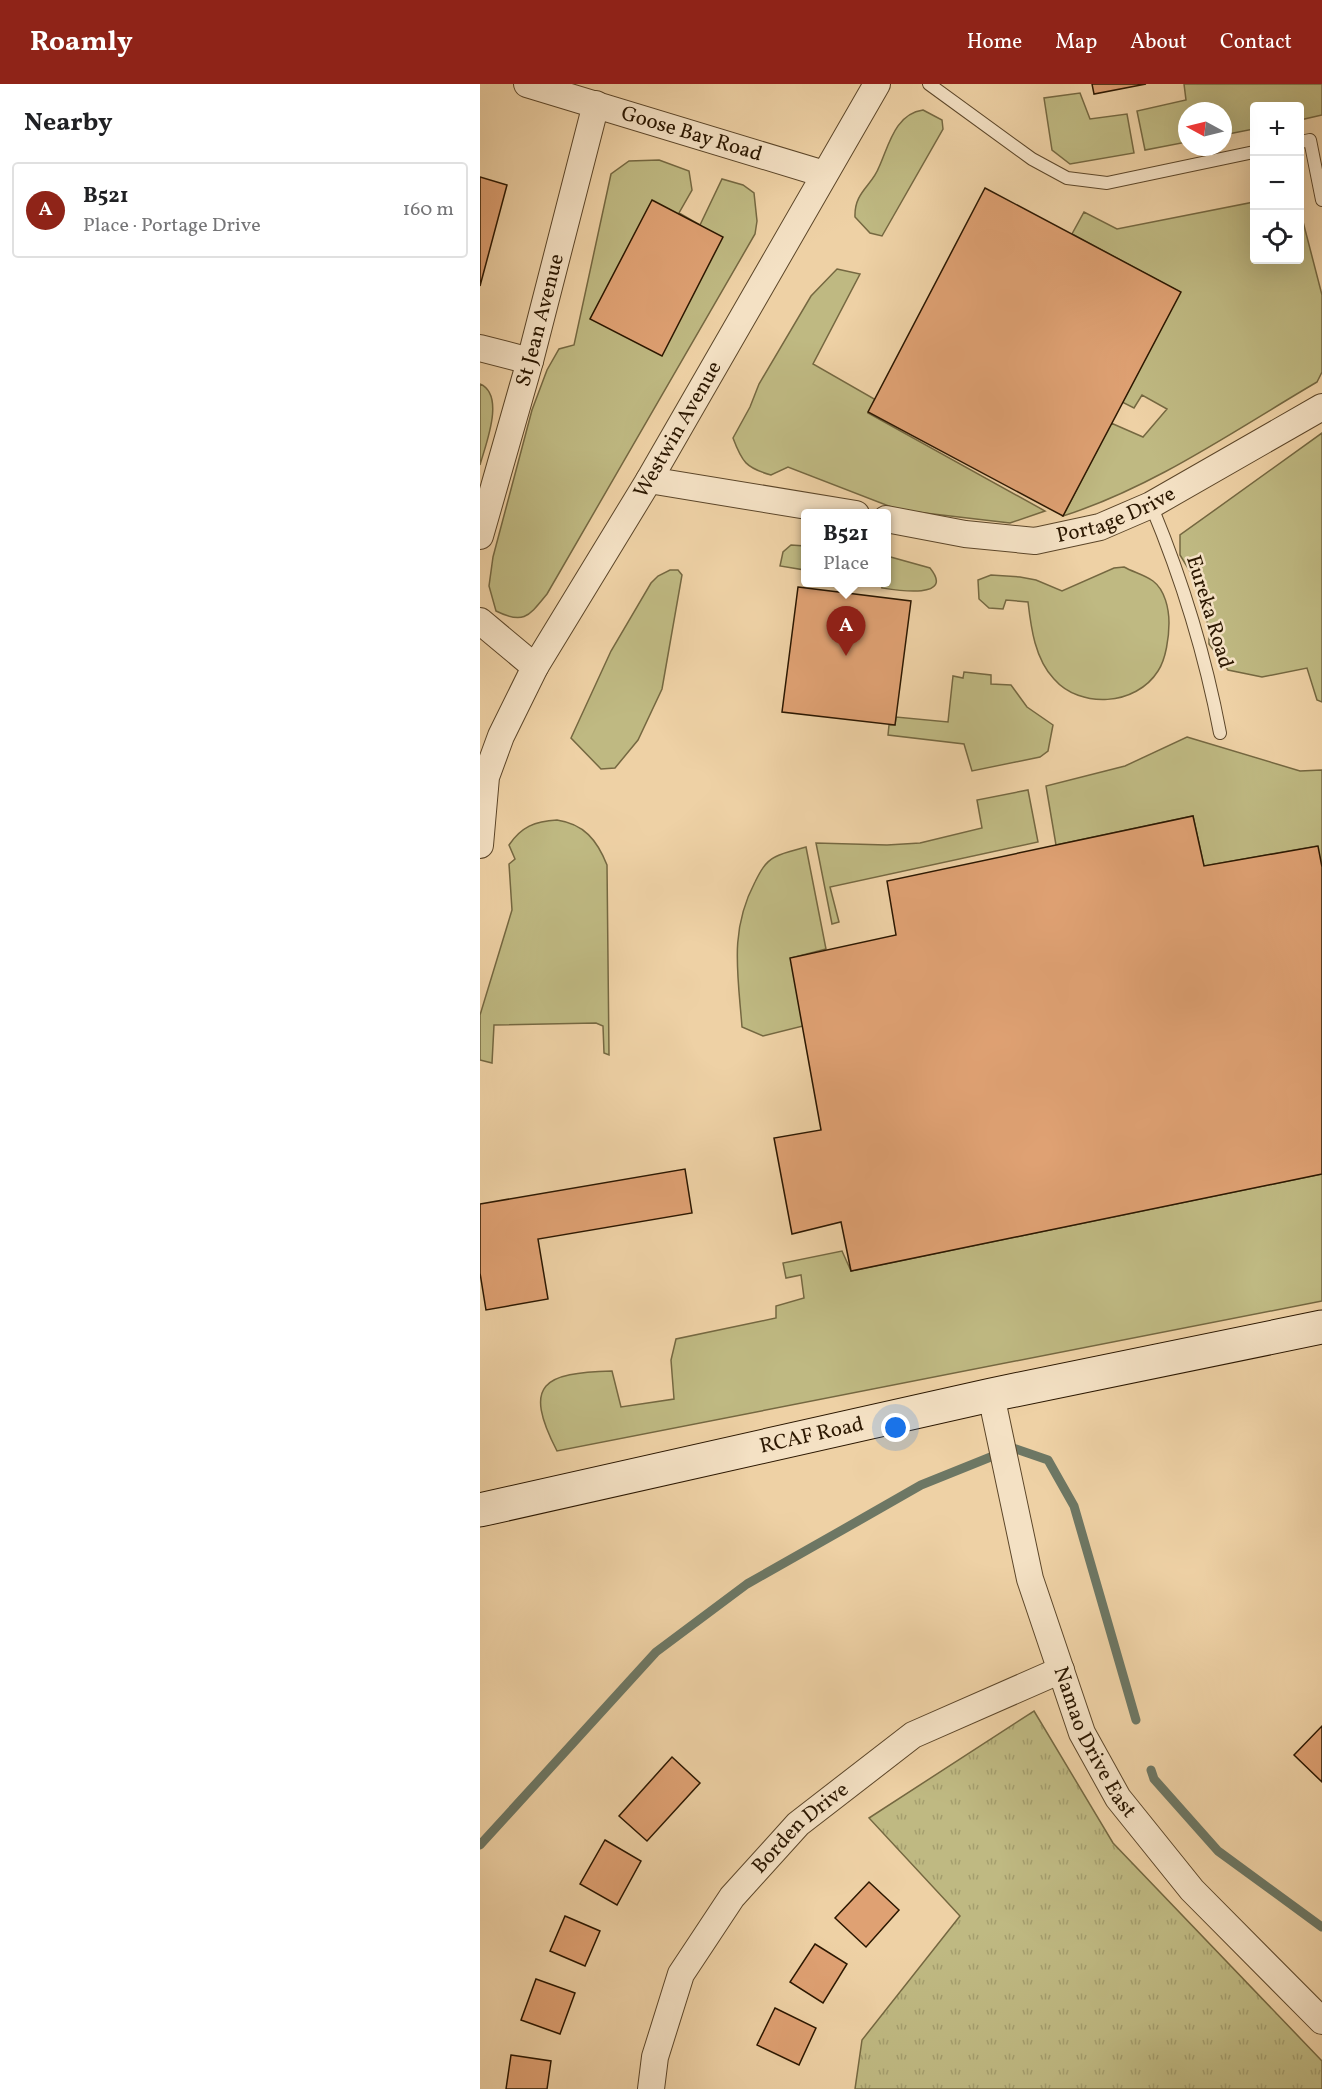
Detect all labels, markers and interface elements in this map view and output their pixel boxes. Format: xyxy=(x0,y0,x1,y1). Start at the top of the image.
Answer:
text: Roamly xyxy=(30,23,133,62)
text: Home xyxy=(967,28,1022,57)
text: Map xyxy=(1055,28,1097,57)
text: About xyxy=(1130,28,1187,57)
text: Contact xyxy=(1220,28,1292,57)
street label: Goose Bay Road xyxy=(617,99,766,169)
north arrow xyxy=(1178,102,1232,156)
map controls xyxy=(1250,102,1304,264)
button: + xyxy=(1250,102,1304,156)
text: Nearby xyxy=(24,105,113,141)
button: − xyxy=(1250,156,1304,210)
text: B521 xyxy=(83,181,129,212)
text: A xyxy=(38,196,53,224)
text: 160 m xyxy=(402,196,454,224)
button: locate xyxy=(1250,210,1304,264)
text: Place · Portage Drive xyxy=(83,212,261,240)
street label: St Jean Avenue xyxy=(509,251,571,390)
street label: Westwin Avenue xyxy=(627,356,729,504)
street label: Portage Drive xyxy=(1054,479,1181,550)
popup xyxy=(801,509,891,587)
text: B521 xyxy=(823,519,869,550)
text: Place xyxy=(823,550,869,578)
street label: Eureka Road xyxy=(1178,552,1240,672)
pin: A xyxy=(826,606,866,656)
street label: RCAF Road xyxy=(757,1410,867,1461)
your location xyxy=(881,1413,910,1442)
street label: Namao Drive East xyxy=(1046,1663,1143,1824)
street label: Borden Drive xyxy=(745,1775,855,1880)

